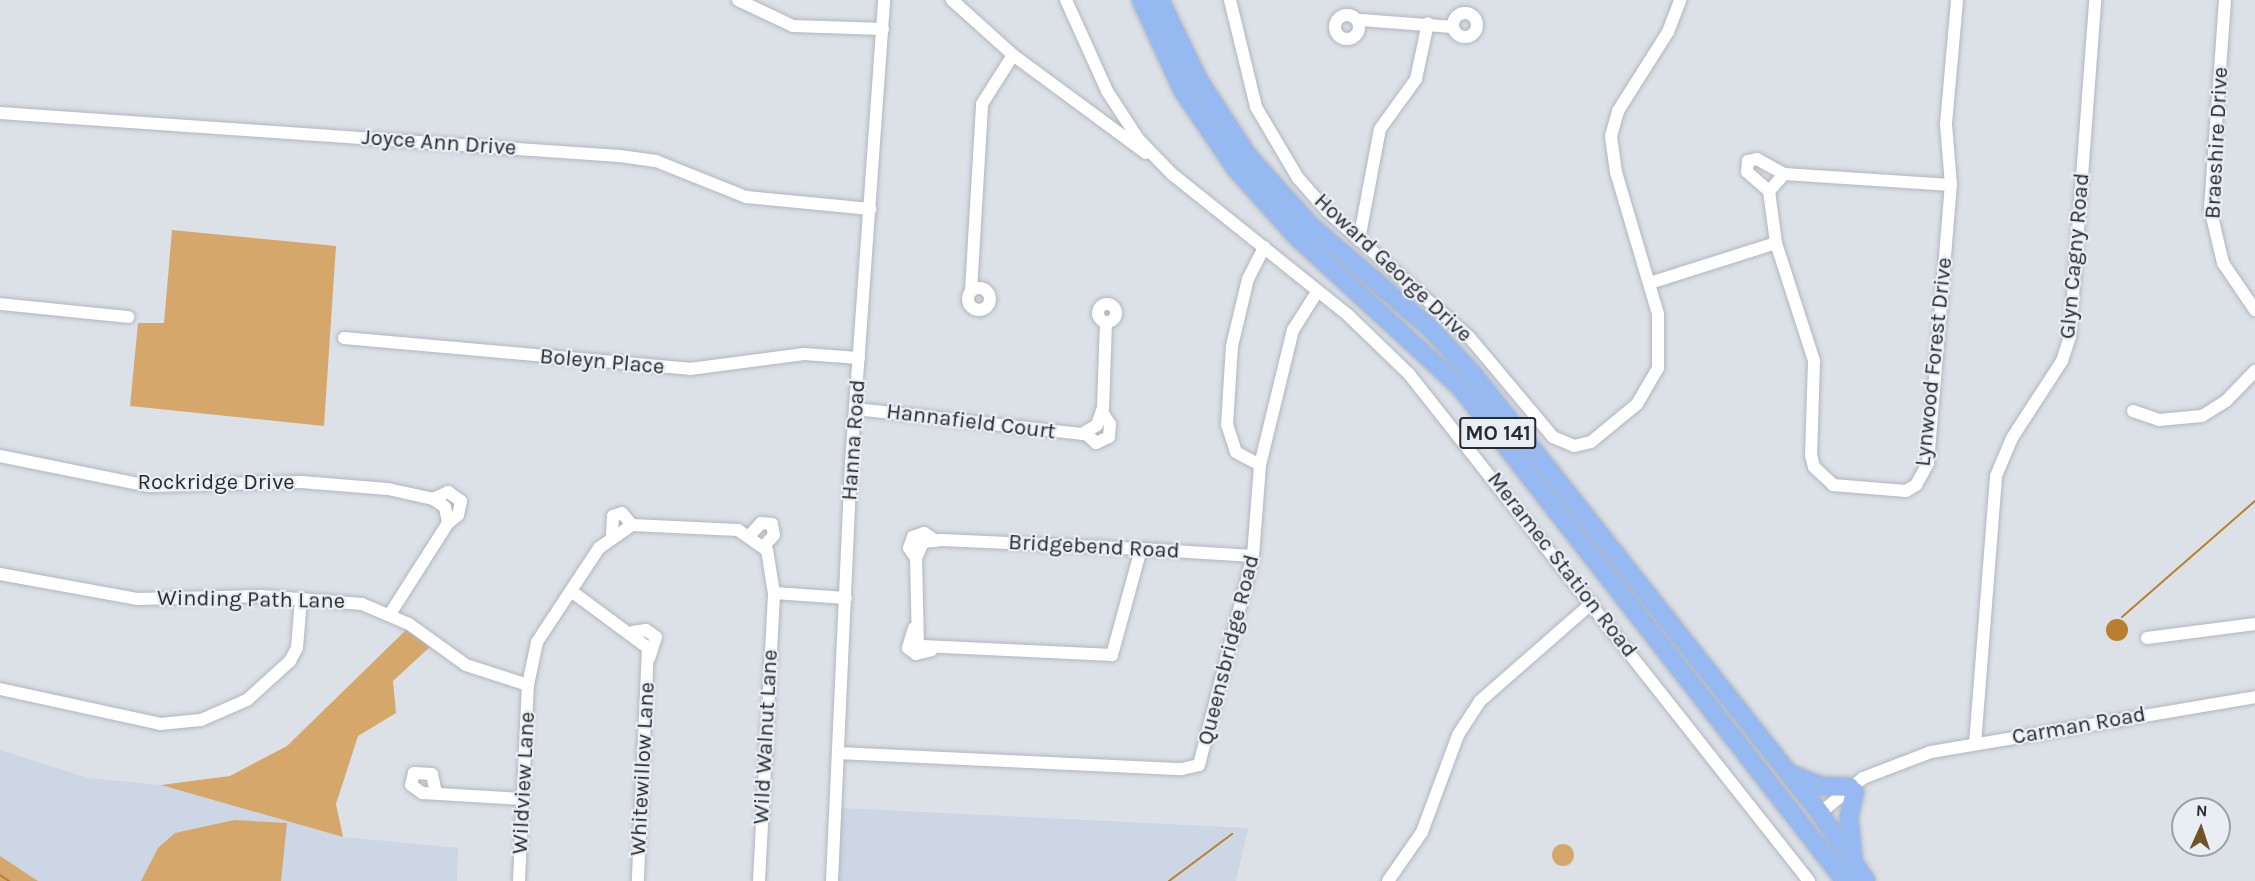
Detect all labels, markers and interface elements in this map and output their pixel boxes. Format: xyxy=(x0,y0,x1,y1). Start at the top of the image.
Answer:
street label: Braeshire Drive xyxy=(2200,66,2234,220)
street label: Joyce Ann Drive xyxy=(361,124,517,162)
street label: Glyn Cagny Road xyxy=(2055,172,2095,340)
street label: Howard George Drive xyxy=(1309,188,1477,348)
street label: Lynwood Forest Drive xyxy=(1910,256,1958,468)
street label: Boleyn Place xyxy=(539,343,665,381)
street label: Hanna Road xyxy=(837,379,871,501)
street label: Hannafield Court xyxy=(885,399,1057,445)
road number: MO 141 xyxy=(1459,415,1537,451)
street label: Meramec Station Road xyxy=(1481,467,1643,663)
street label: Rockridge Drive xyxy=(137,470,295,496)
street label: Bridgebend Road xyxy=(1008,529,1180,565)
street label: Queensbridge Road xyxy=(1193,552,1265,748)
street label: Winding Path Lane xyxy=(157,585,345,615)
street label: Wild Walnut Lane xyxy=(748,649,784,825)
street label: Whitewillow Lane xyxy=(625,681,661,857)
street label: Carman Road xyxy=(2010,701,2148,751)
street label: Wildview Lane xyxy=(507,711,541,855)
north arrow xyxy=(2171,797,2231,857)
text: N xyxy=(2196,801,2208,820)

